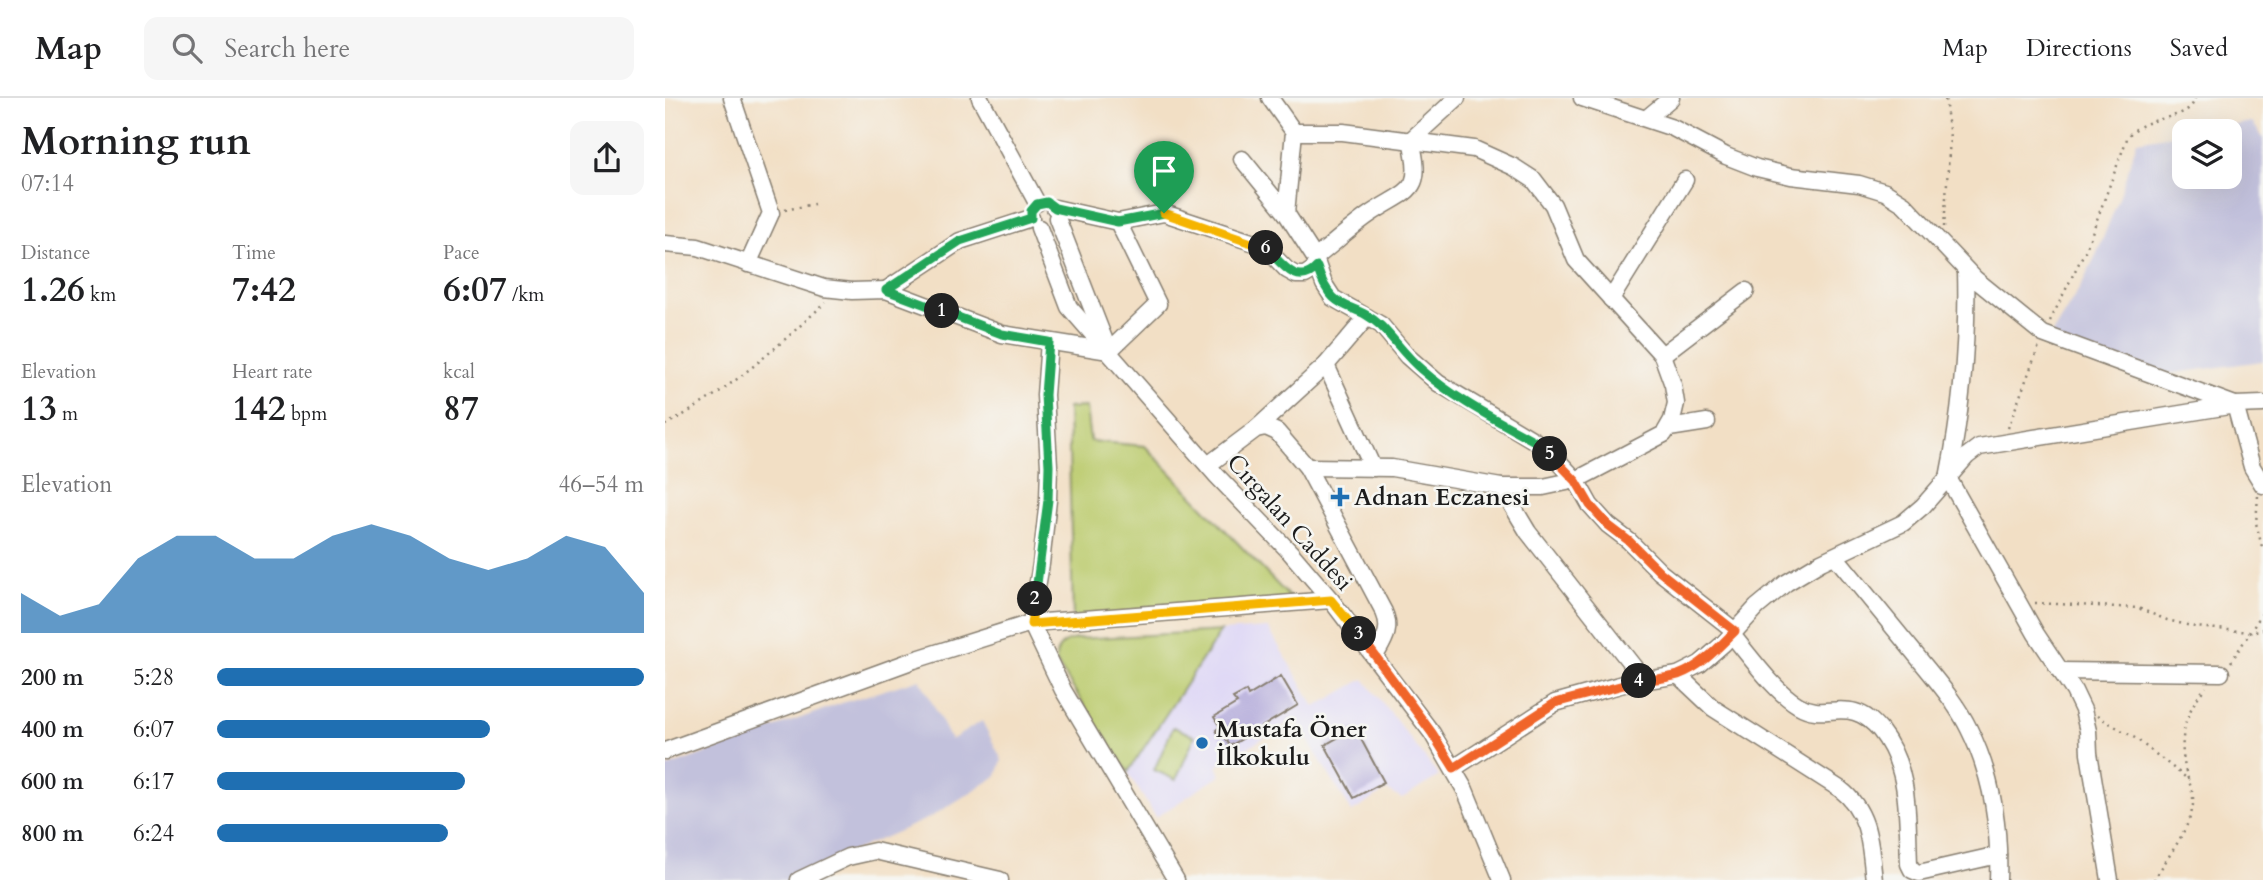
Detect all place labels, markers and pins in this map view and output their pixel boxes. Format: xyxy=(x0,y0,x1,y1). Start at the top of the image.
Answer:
pin xyxy=(1134,141,1194,213)
pin: 6 xyxy=(1249,230,1283,266)
pin: 1 xyxy=(925,294,959,328)
pin: 5 xyxy=(1533,436,1568,472)
place label: Adnan Eczanesi xyxy=(1354,481,1530,514)
marker: Adnan Eczanesi xyxy=(1332,489,1348,505)
pin: 2 xyxy=(1017,582,1053,616)
pin: 3 xyxy=(1341,616,1377,652)
pin: 4 xyxy=(1621,664,1657,698)
place label: Mustafa Öner İlkokulu xyxy=(1216,713,1367,774)
marker: Mustafa Öner İlkokulu xyxy=(1194,735,1210,751)

